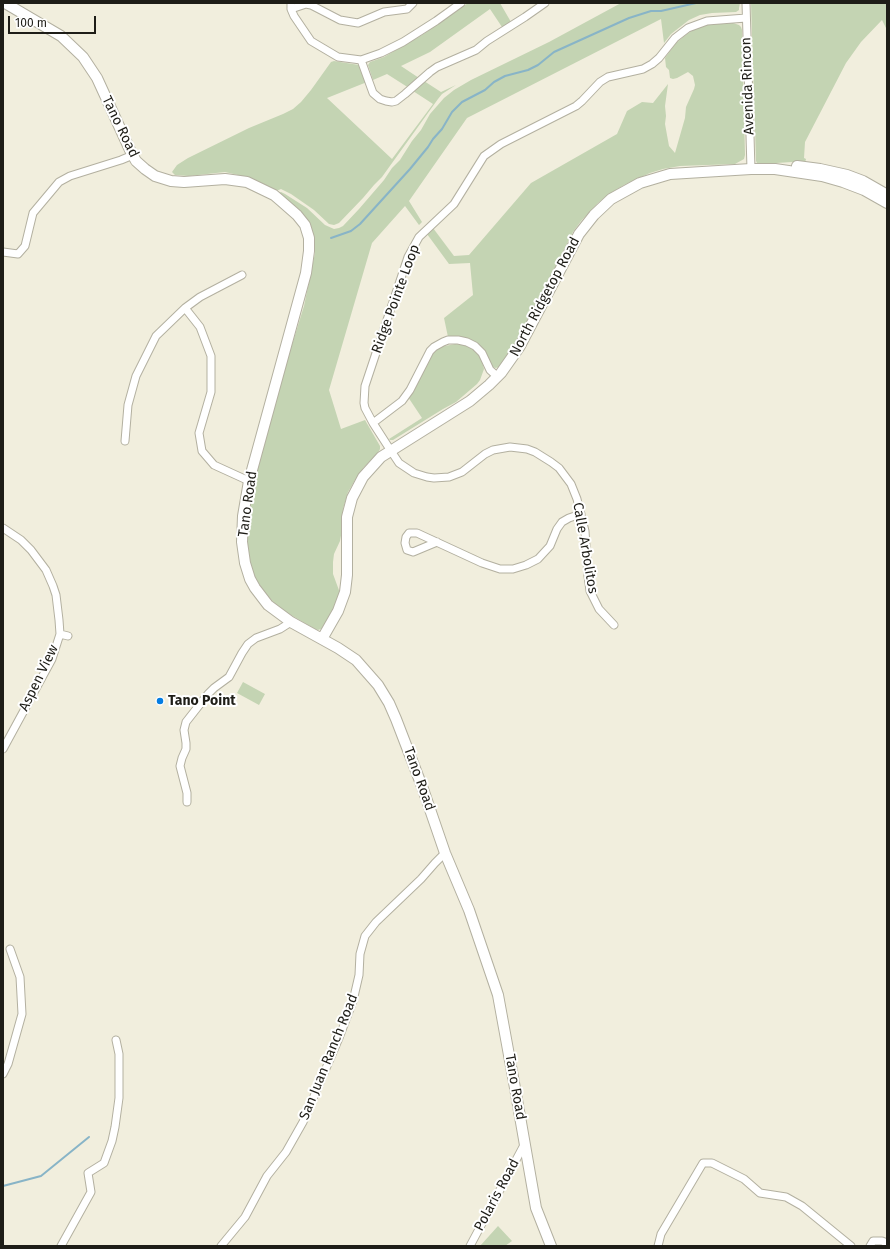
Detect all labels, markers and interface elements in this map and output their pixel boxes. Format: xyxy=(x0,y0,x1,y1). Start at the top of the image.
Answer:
scale bar xyxy=(10,8,98,34)
text: 100 m xyxy=(15,16,47,30)
street label: Avenida Rincon xyxy=(738,37,758,135)
street label: Tano Road xyxy=(98,93,142,161)
street label: North Ridgetop Road xyxy=(506,234,584,360)
street label: Ridge Pointe Loop xyxy=(368,242,424,356)
street label: Tano Road xyxy=(235,470,261,538)
street label: Calle Arbolitos xyxy=(569,501,601,595)
street label: Aspen View xyxy=(16,642,62,714)
place label: Tano Point xyxy=(168,693,236,709)
marker: Tano Point xyxy=(155,696,165,706)
street label: Tano Road xyxy=(400,745,438,813)
street label: San Juan Ranch Road xyxy=(296,992,362,1122)
street label: Tano Road xyxy=(501,1053,529,1121)
street label: Polaris Road xyxy=(471,1156,523,1234)

